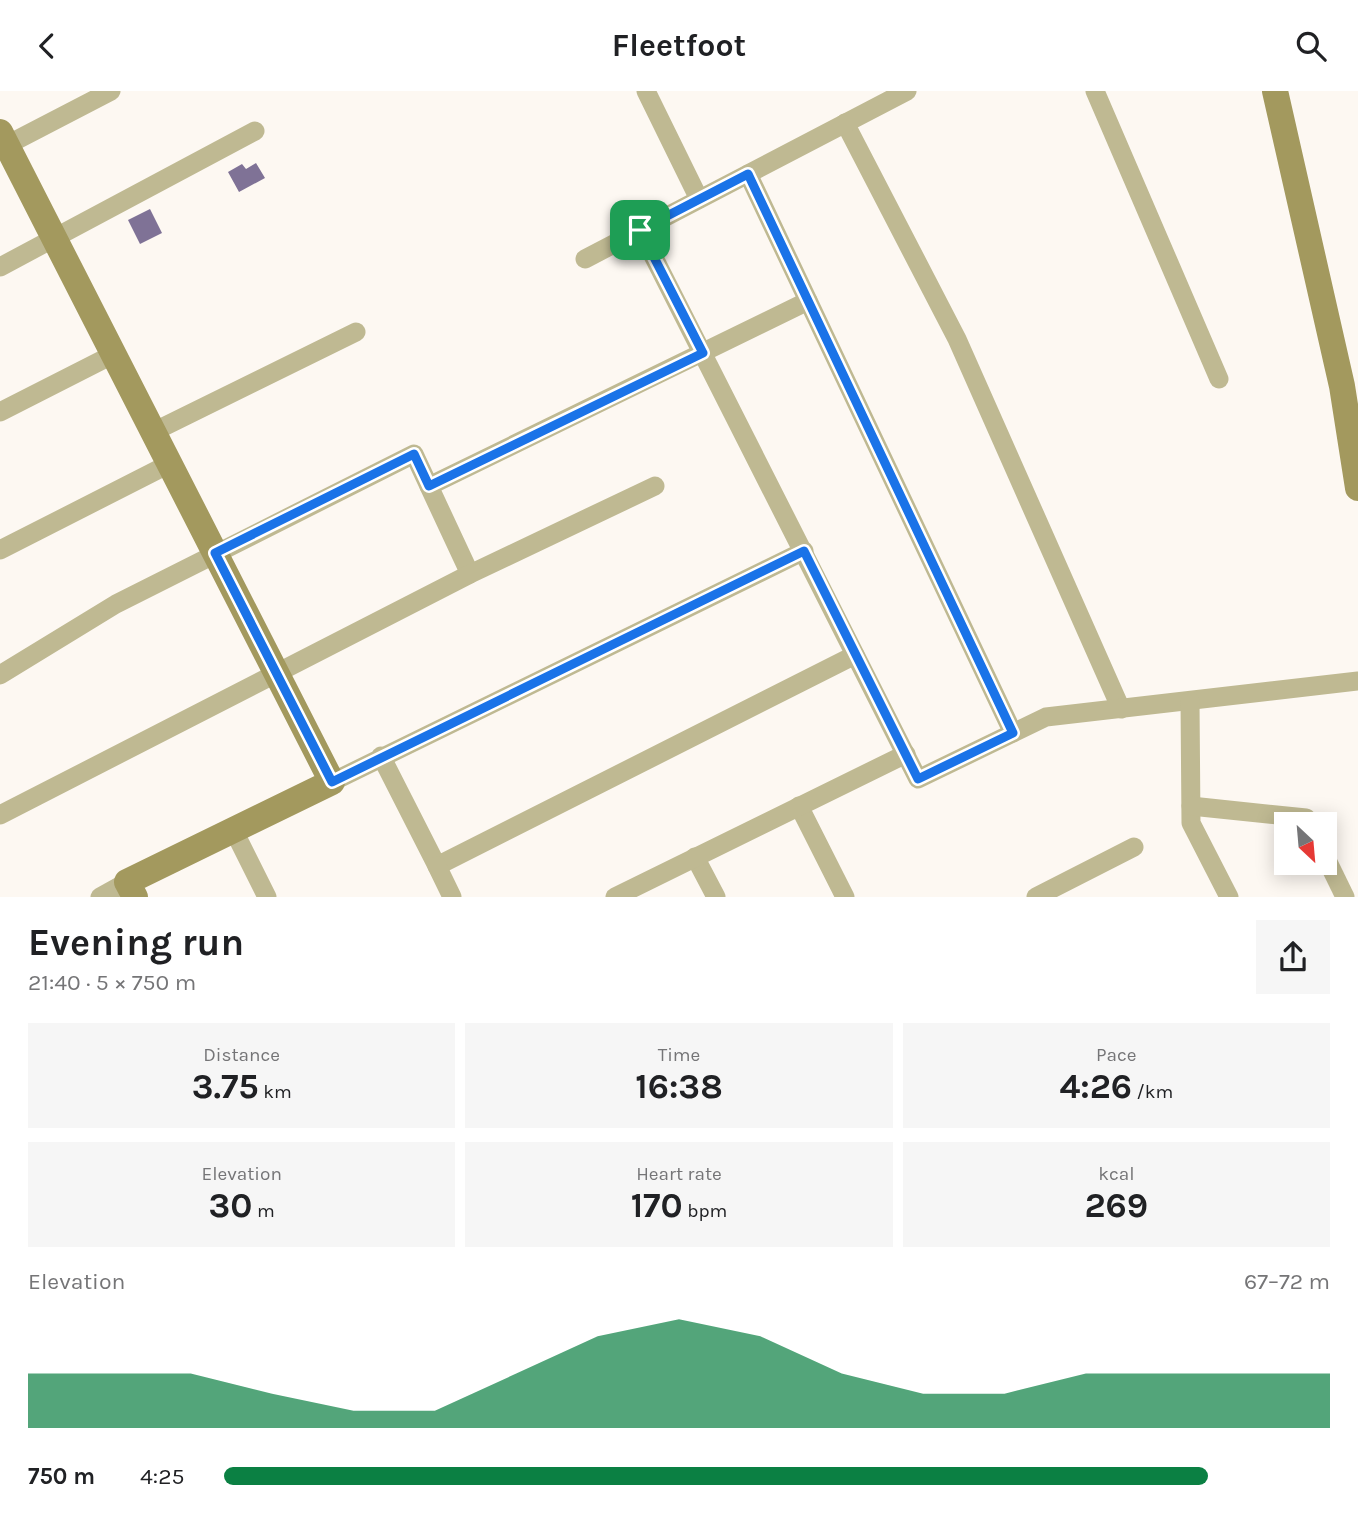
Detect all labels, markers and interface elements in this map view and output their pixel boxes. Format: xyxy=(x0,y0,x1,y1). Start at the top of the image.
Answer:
icon: back xyxy=(28,27,66,65)
text: Fleetfoot xyxy=(612,27,746,64)
icon: search xyxy=(1292,27,1330,65)
pin xyxy=(610,200,670,260)
icon: arrive xyxy=(621,211,659,249)
north arrow xyxy=(1274,812,1337,875)
map controls xyxy=(1274,812,1337,875)
text: Evening run xyxy=(28,920,244,965)
button: share xyxy=(1256,920,1330,994)
text: 21:40 · 5 × 750 m xyxy=(28,969,196,996)
text: Distance xyxy=(203,1044,280,1066)
text: Time xyxy=(658,1044,700,1066)
text: Pace xyxy=(1096,1044,1137,1066)
text: 3.75 xyxy=(192,1066,259,1107)
text: 16:38 xyxy=(635,1066,723,1107)
text: 4:26 xyxy=(1059,1066,1132,1107)
text: km xyxy=(259,1081,292,1103)
text: /km xyxy=(1132,1081,1173,1103)
text: Elevation xyxy=(201,1163,282,1185)
text: Heart rate xyxy=(636,1163,722,1185)
text: kcal xyxy=(1098,1163,1134,1185)
text: 30 xyxy=(209,1185,252,1226)
text: 170 xyxy=(631,1185,683,1226)
text: 269 xyxy=(1084,1185,1148,1226)
text: m xyxy=(252,1200,275,1222)
text: bpm xyxy=(683,1200,727,1222)
text: Elevation xyxy=(28,1268,125,1295)
text: 67–72 m xyxy=(1244,1268,1330,1295)
text: 750 m xyxy=(28,1463,95,1490)
text: 4:25 xyxy=(140,1463,184,1490)

